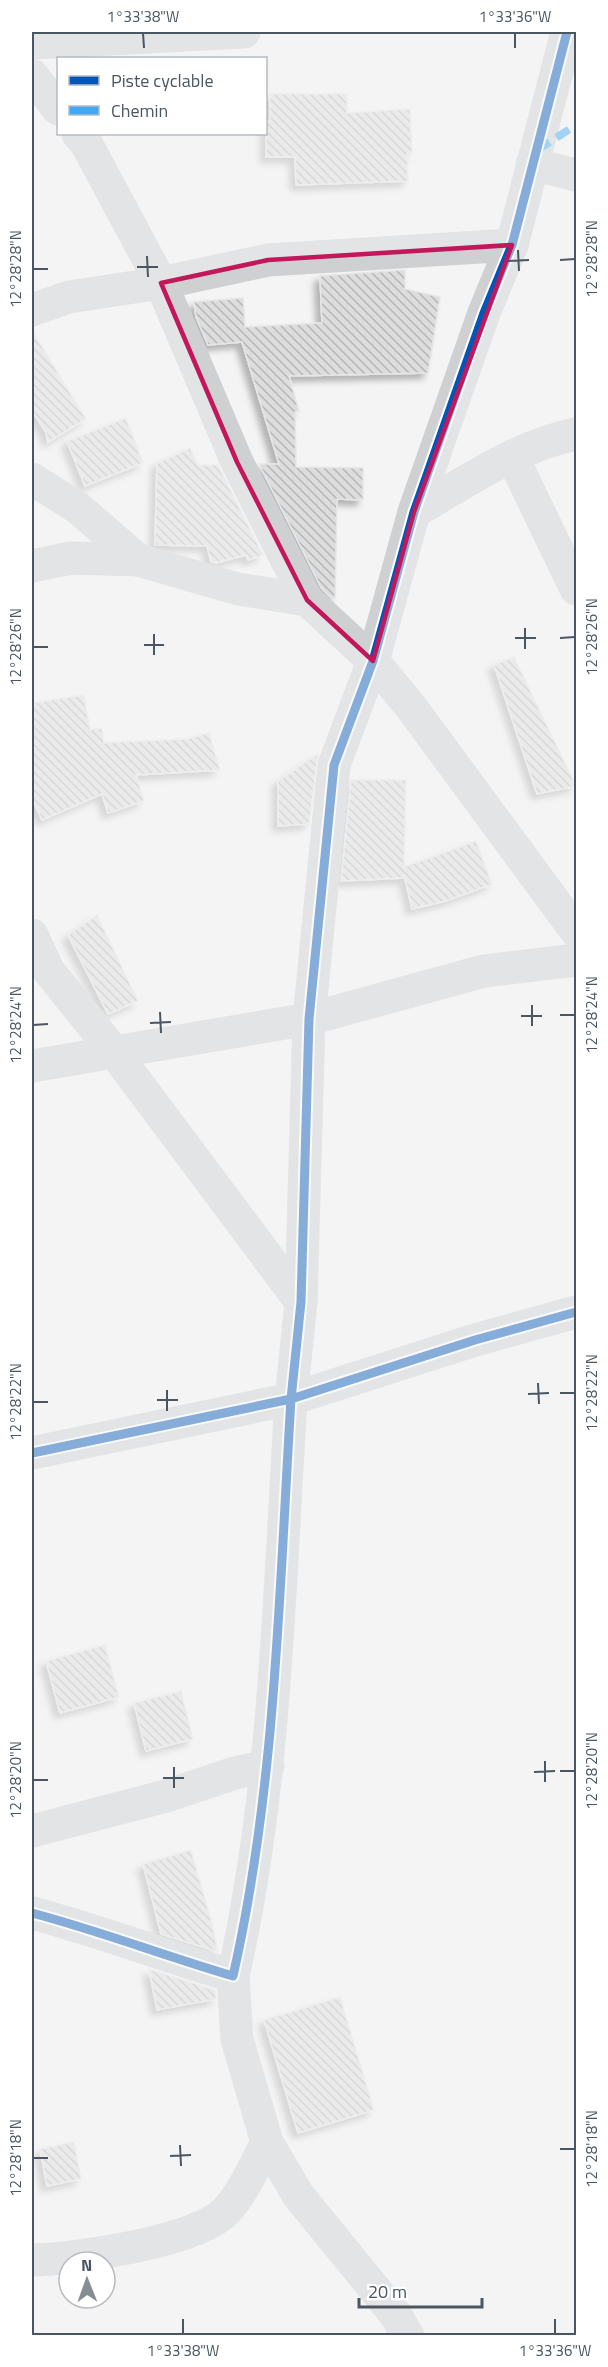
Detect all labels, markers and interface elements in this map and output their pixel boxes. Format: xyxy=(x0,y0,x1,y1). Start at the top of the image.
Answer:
text: 1°33'38"W xyxy=(107,5,179,28)
text: 1°33'36"W xyxy=(479,5,551,28)
legend xyxy=(57,57,267,135)
text: Piste cyclable xyxy=(111,67,213,94)
text: Chemin xyxy=(111,97,168,124)
text: 12°28'28"N xyxy=(580,220,603,298)
text: 12°28'28"N xyxy=(4,230,27,308)
text: 12°28'26"N xyxy=(580,598,603,676)
text: 12°28'26"N xyxy=(4,608,27,686)
text: 12°28'24"N xyxy=(580,976,603,1054)
text: 12°28'24"N xyxy=(4,986,27,1064)
text: 12°28'22"N xyxy=(580,1354,603,1432)
text: 12°28'22"N xyxy=(4,1363,27,1441)
text: 12°28'20"N xyxy=(580,1732,603,1810)
text: 12°28'20"N xyxy=(4,1741,27,1819)
text: 12°28'18"N xyxy=(580,2110,603,2188)
text: 12°28'18"N xyxy=(4,2119,27,2197)
north arrow xyxy=(57,2250,117,2310)
text: N xyxy=(81,2253,92,2277)
scale bar xyxy=(359,2271,482,2309)
text: 20 m xyxy=(368,2278,407,2305)
text: 1°33'38"W xyxy=(147,2339,219,2362)
text: 1°33'36"W xyxy=(519,2339,591,2362)

